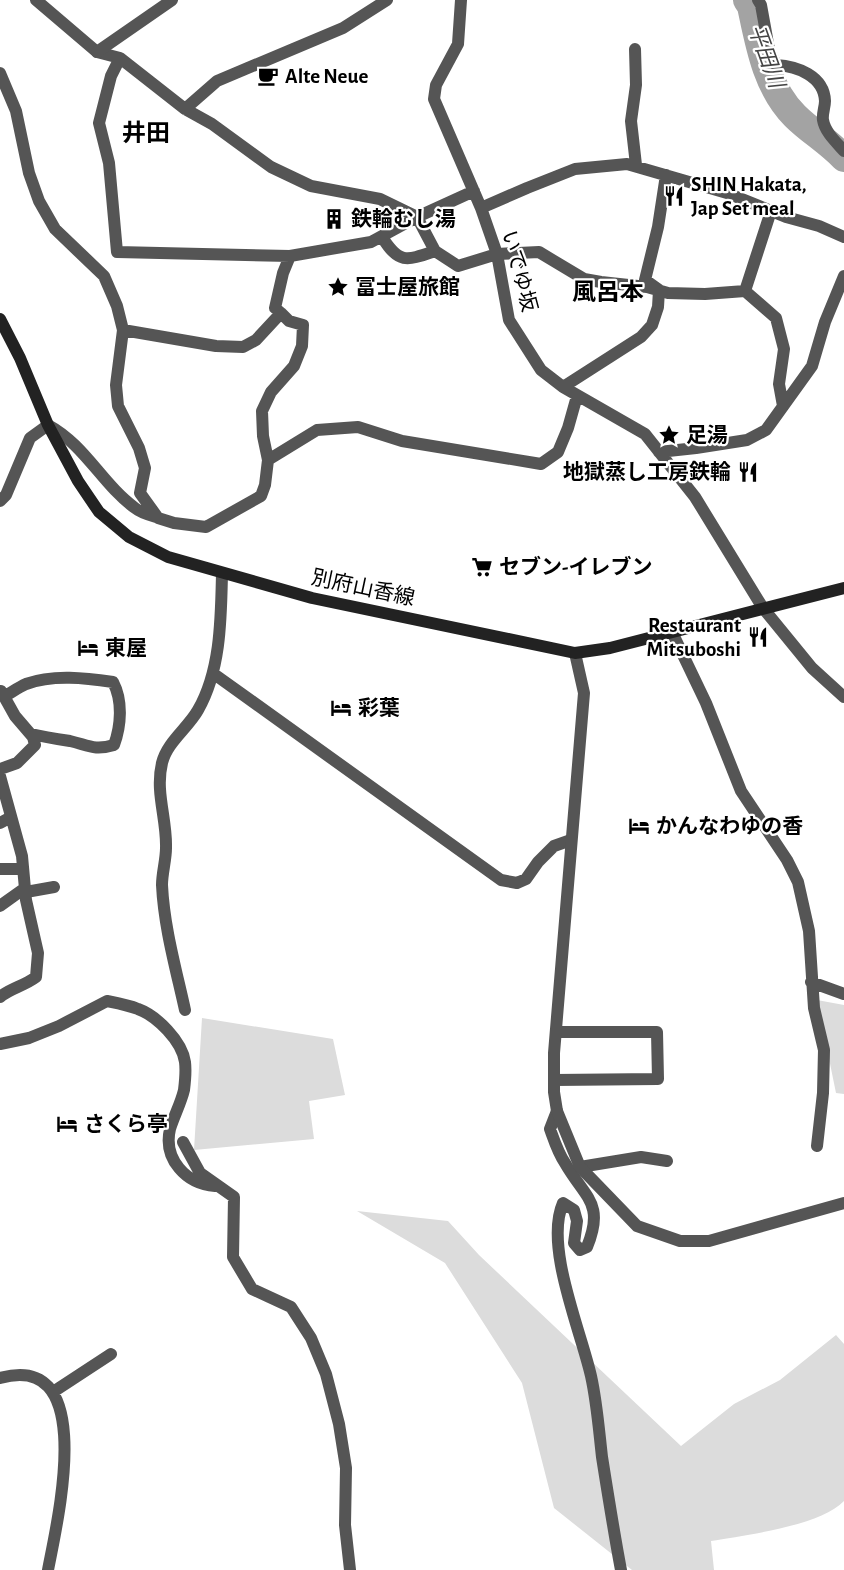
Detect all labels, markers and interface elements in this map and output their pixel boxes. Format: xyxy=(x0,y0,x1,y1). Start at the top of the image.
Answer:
water label: 平田川 xyxy=(744,21,788,93)
cafe icon: Alte Neue xyxy=(256,64,280,88)
place label: Alte Neue xyxy=(285,66,368,87)
district label: 井田 xyxy=(122,120,170,146)
place label: SHIN Hakata, Jap Set meal xyxy=(691,174,807,219)
restaurant icon: SHIN Hakata, Jap Set meal xyxy=(662,184,686,208)
building icon: 鉄輪むし湯 xyxy=(322,207,346,231)
place label: 鉄輪むし湯 xyxy=(351,207,456,230)
street label: いでゆ坂 xyxy=(498,228,541,314)
place icon: 冨士屋旅館 xyxy=(326,275,350,299)
place label: 冨士屋旅館 xyxy=(355,276,460,298)
district label: 風呂本 xyxy=(572,279,644,305)
place icon: 足湯 xyxy=(657,423,681,447)
place label: 足湯 xyxy=(686,424,728,446)
place label: 地獄蒸し工房鉄輪 xyxy=(563,460,731,483)
restaurant icon: 地獄蒸し工房鉄輪 xyxy=(736,460,760,484)
supermarket icon: セブン-イレブン xyxy=(470,555,494,579)
place label: セブン-イレブン xyxy=(499,555,652,578)
street label: 別府山香線 xyxy=(309,566,417,609)
place label: Restaurant Mitsuboshi xyxy=(647,615,741,660)
restaurant icon: Restaurant Mitsuboshi xyxy=(746,625,770,649)
hotel icon: 東屋 xyxy=(76,636,100,660)
place label: 東屋 xyxy=(105,637,147,659)
hotel icon: 彩葉 xyxy=(329,696,353,720)
place label: 彩葉 xyxy=(358,697,400,719)
hotel icon: かんなわゆの香 xyxy=(627,814,651,838)
place label: かんなわゆの香 xyxy=(656,815,803,837)
hotel icon: さくら亭 xyxy=(55,1112,79,1136)
place label: さくら亭 xyxy=(84,1113,168,1135)

